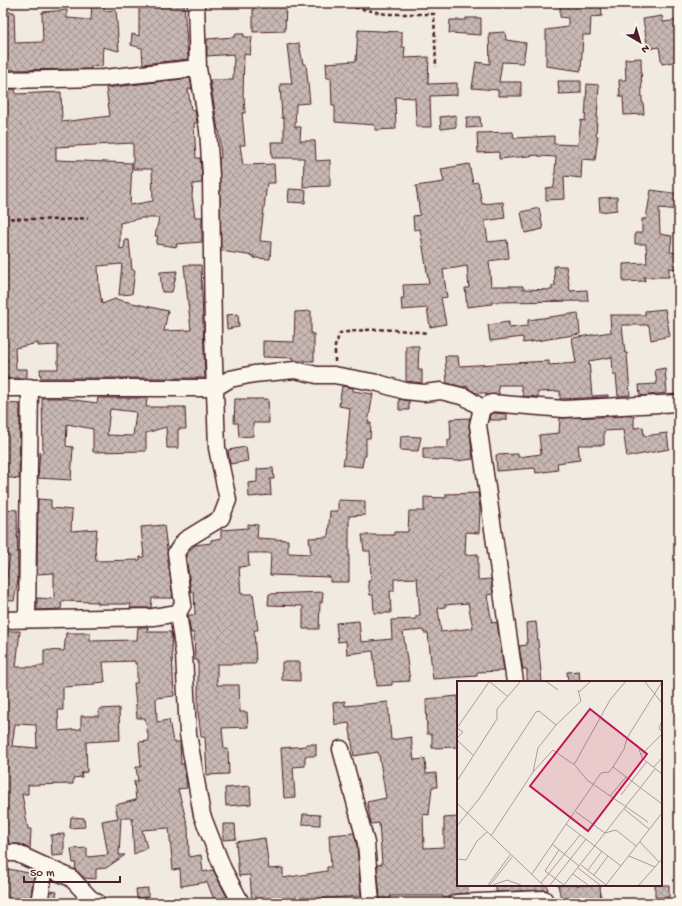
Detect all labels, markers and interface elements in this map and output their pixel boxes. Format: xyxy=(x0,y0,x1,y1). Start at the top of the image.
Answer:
north arrow xyxy=(620,22,660,62)
text: N xyxy=(638,41,651,55)
inset map xyxy=(457,681,662,886)
scale bar xyxy=(24,858,120,884)
text: 50 m xyxy=(30,867,55,881)

